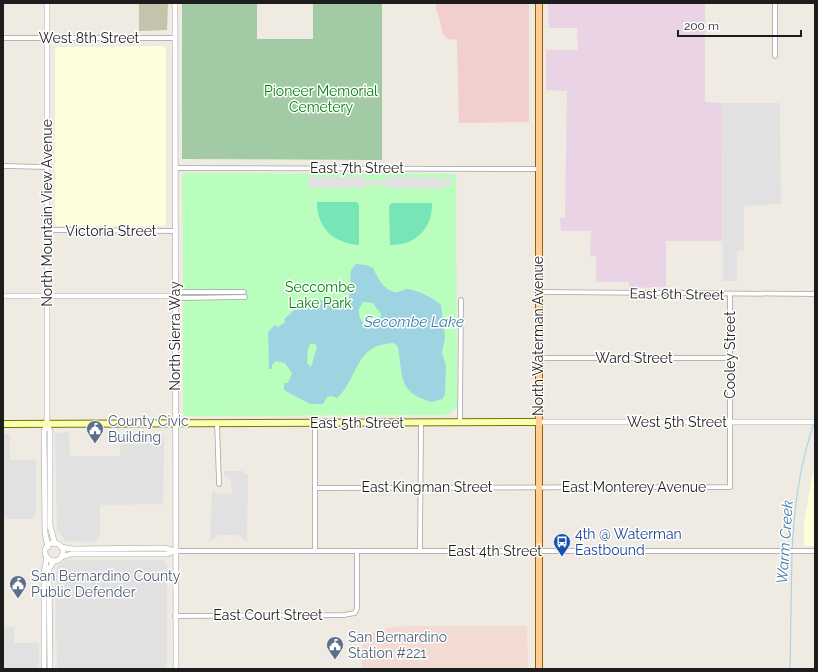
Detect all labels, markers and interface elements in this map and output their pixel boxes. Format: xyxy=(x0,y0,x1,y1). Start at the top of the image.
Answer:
scale bar xyxy=(678,12,801,38)
text: 200 m xyxy=(684,19,719,33)
street label: West 8th Street xyxy=(39,30,140,46)
park label: Pioneer Memorial Cemetery xyxy=(264,83,378,115)
street label: North Mountain View Avenue xyxy=(39,119,55,307)
street label: East 7th Street xyxy=(310,160,404,176)
street label: Victoria Street xyxy=(65,223,157,239)
street label: North Waterman Avenue xyxy=(530,256,546,416)
park label: Seccombe Lake Park xyxy=(285,279,355,311)
street label: North Sierra Way xyxy=(167,281,183,391)
street label: East 6th Street xyxy=(629,285,725,303)
street label: Cooley Street xyxy=(722,311,738,399)
water label: Secombe Lake xyxy=(363,313,464,331)
street label: Ward Street xyxy=(595,350,673,366)
place label: County Civic Building xyxy=(108,413,189,445)
street label: West 5th Street xyxy=(627,414,727,430)
street label: East 5th Street xyxy=(310,415,404,431)
public building icon: County Civic Building xyxy=(85,419,105,444)
street label: East Kingman Street xyxy=(361,479,493,495)
street label: East Monterey Avenue xyxy=(562,479,706,495)
water label: Warm Creek xyxy=(773,499,797,585)
place label: 4th @ Waterman Eastbound xyxy=(575,526,682,558)
bus stop icon: 4th @ Waterman Eastbound xyxy=(552,532,572,557)
street label: East 4th Street xyxy=(448,543,542,559)
place label: San Bernardino County Public Defender xyxy=(31,568,181,600)
public building icon: San Bernardino County Public Defender xyxy=(8,574,28,599)
street label: East Court Street xyxy=(213,607,323,623)
place label: San Bernardino Station #221 xyxy=(348,629,447,661)
public building icon: San Bernardino Station #221 xyxy=(325,635,345,660)

